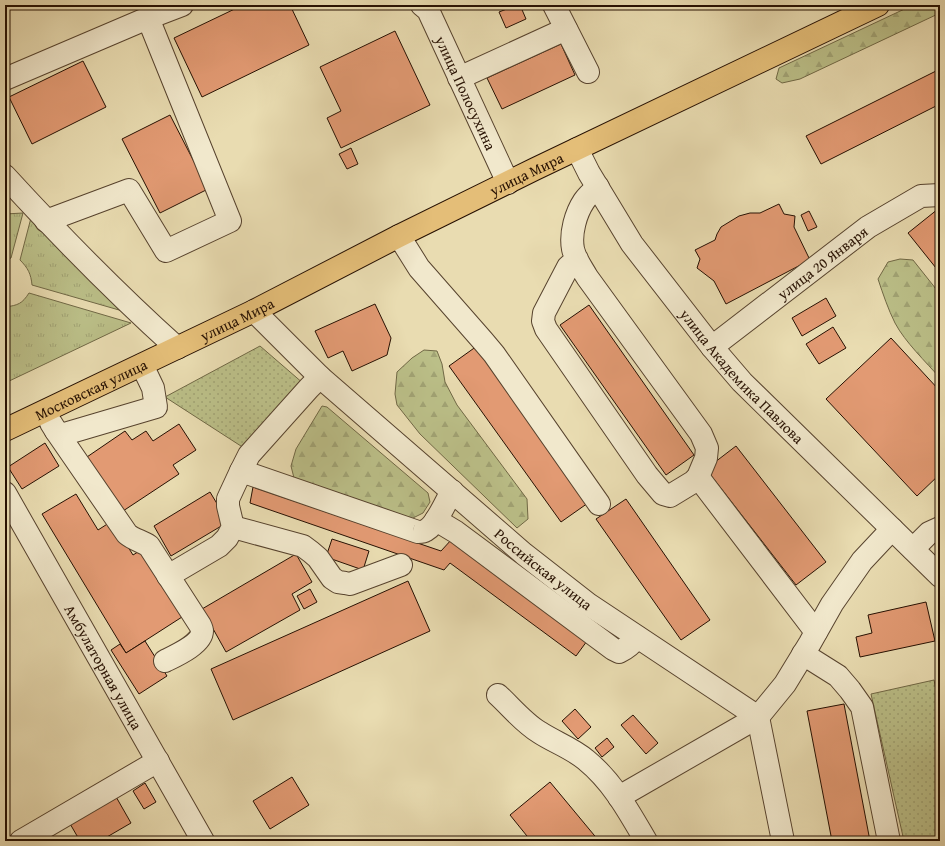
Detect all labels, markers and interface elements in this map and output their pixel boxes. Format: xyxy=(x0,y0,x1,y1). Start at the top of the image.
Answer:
street label: улица Полосухина xyxy=(430,31,502,154)
street label: улица Мира xyxy=(485,146,567,201)
street label: улица 20 Января xyxy=(772,220,872,305)
street label: улица Мира xyxy=(195,292,278,346)
street label: улица Академика Павлова xyxy=(675,303,810,449)
street label: Московская улица xyxy=(31,353,151,425)
street label: Российская улица xyxy=(490,523,598,615)
street label: Амбулаторная улица xyxy=(60,600,148,734)

